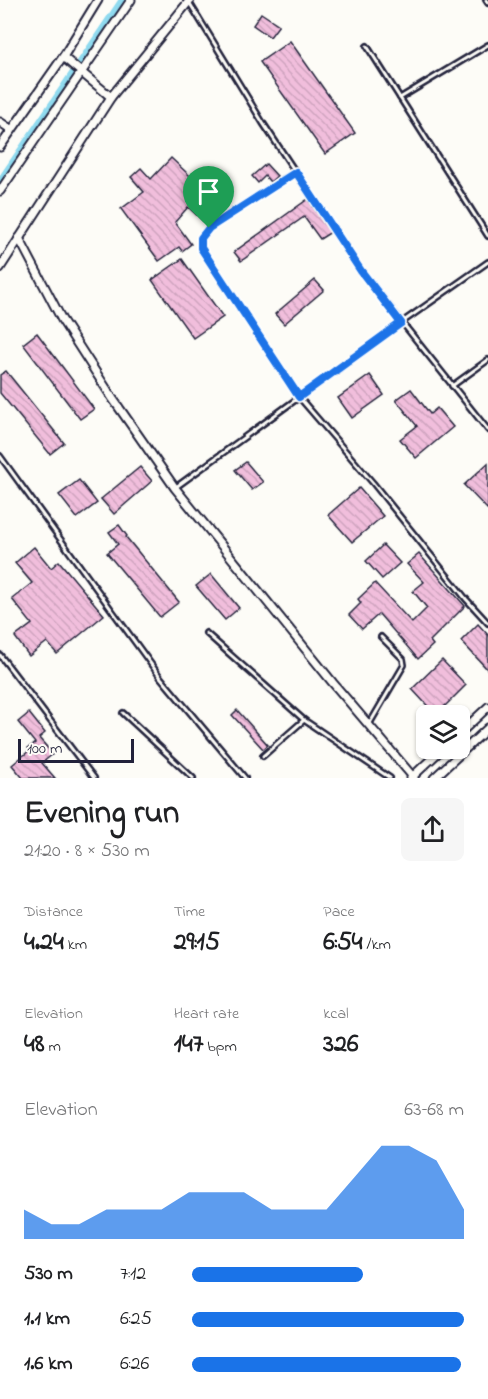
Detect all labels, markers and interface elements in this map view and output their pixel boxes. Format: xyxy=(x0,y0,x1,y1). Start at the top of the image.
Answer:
pin xyxy=(183,166,234,228)
icon: arrive xyxy=(192,175,225,208)
map controls xyxy=(416,705,470,759)
button: layers xyxy=(416,705,470,759)
scale bar xyxy=(18,736,134,764)
text: 100 m xyxy=(27,737,62,761)
text: Evening run xyxy=(24,790,179,838)
button: share xyxy=(401,798,464,861)
text: 21:20 · 8 × 530 m xyxy=(24,837,150,866)
text: Distance xyxy=(24,900,83,924)
text: Time xyxy=(174,900,205,924)
text: Pace xyxy=(323,900,355,924)
text: 4.24 xyxy=(24,924,64,962)
text: 29:15 xyxy=(174,924,220,962)
text: 6:54 xyxy=(323,924,363,962)
text: km xyxy=(64,933,87,957)
text: /km xyxy=(363,933,391,957)
text: Elevation xyxy=(24,1002,83,1026)
text: Heart rate xyxy=(174,1002,239,1026)
text: kcal xyxy=(323,1002,349,1026)
text: 48 xyxy=(24,1026,44,1064)
text: 147 xyxy=(174,1026,203,1064)
text: 326 xyxy=(323,1026,358,1064)
text: m xyxy=(44,1035,61,1059)
text: bpm xyxy=(203,1035,237,1059)
text: Elevation xyxy=(24,1096,98,1125)
text: 63–68 m xyxy=(404,1096,464,1125)
text: 530 m xyxy=(24,1260,73,1289)
text: 7:12 xyxy=(120,1260,146,1289)
text: 1.1 km xyxy=(24,1305,70,1334)
text: 6:25 xyxy=(120,1305,152,1334)
text: 1.6 km xyxy=(24,1350,73,1379)
text: 6:26 xyxy=(120,1350,149,1379)

